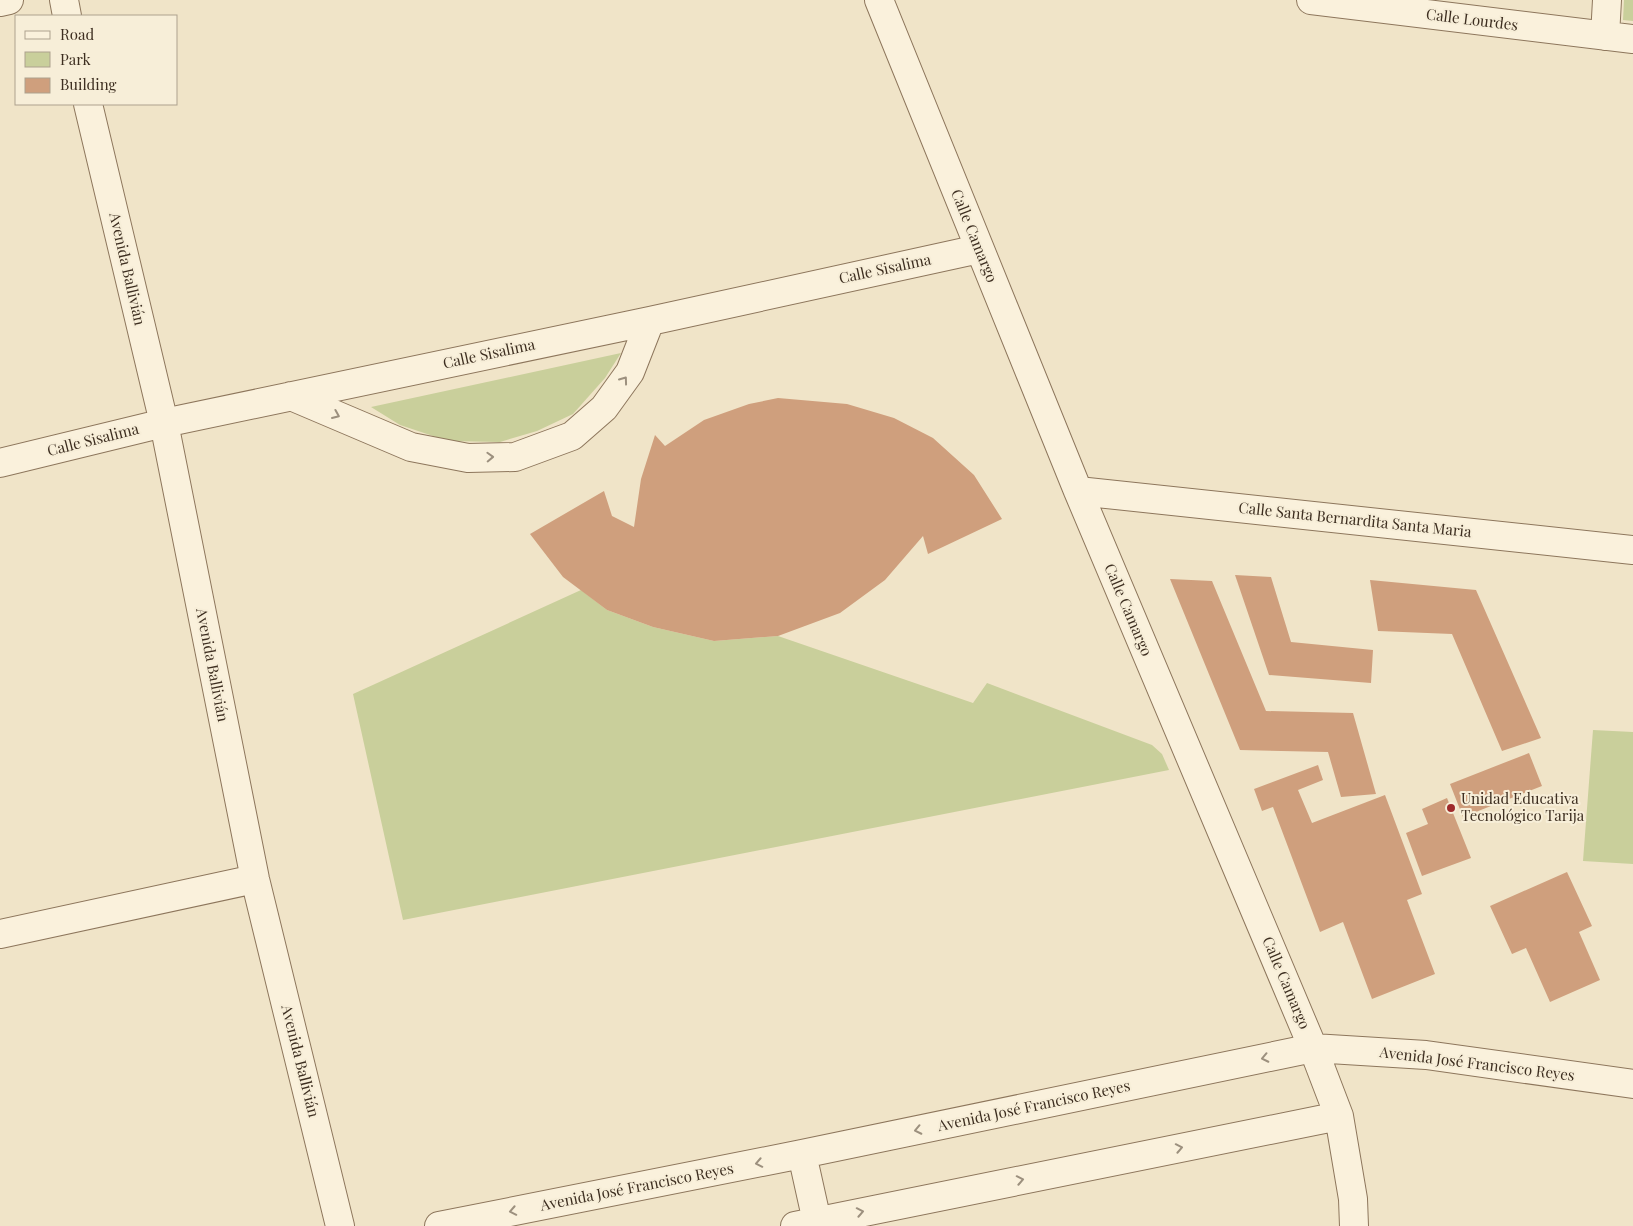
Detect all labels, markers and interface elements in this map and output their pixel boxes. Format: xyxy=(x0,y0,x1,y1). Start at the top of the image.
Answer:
street label: Calle Lourdes xyxy=(1425,3,1519,35)
legend xyxy=(15,15,178,105)
text: Road xyxy=(60,24,94,44)
text: Park xyxy=(60,49,92,69)
text: Building xyxy=(60,74,117,94)
street label: Calle Camargo xyxy=(947,186,1003,285)
street label: Avenida Ballivián xyxy=(105,209,151,327)
street label: Calle Sisalima xyxy=(837,248,933,288)
street label: Calle Sisalima xyxy=(441,333,537,373)
one-way arrow xyxy=(618,376,627,386)
one-way arrow xyxy=(331,409,339,419)
street label: Calle Sisalima xyxy=(45,418,141,460)
one-way arrow xyxy=(487,452,495,463)
street label: Calle Santa Bernardita Santa Maria xyxy=(1238,497,1473,541)
street label: Calle Camargo xyxy=(1100,560,1157,659)
street label: Avenida Ballivián xyxy=(192,605,234,723)
place label: Unidad Educativa Tecnológico Tarija xyxy=(1461,788,1585,825)
marker: Unidad Educativa Tecnológico Tarija xyxy=(1445,802,1457,814)
street label: Calle Camargo xyxy=(1258,933,1315,1032)
street label: Avenida Ballivián xyxy=(277,1001,325,1119)
street label: Avenida José Francisco Reyes xyxy=(1377,1041,1576,1085)
one-way arrow xyxy=(1261,1052,1270,1063)
street label: Avenida José Francisco Reyes xyxy=(935,1075,1132,1135)
one-way arrow xyxy=(913,1124,922,1135)
one-way arrow xyxy=(1174,1143,1183,1154)
street label: Avenida José Francisco Reyes xyxy=(538,1157,735,1215)
one-way arrow xyxy=(754,1157,763,1167)
one-way arrow xyxy=(1015,1175,1024,1186)
one-way arrow xyxy=(509,1206,518,1216)
one-way arrow xyxy=(856,1207,865,1218)

